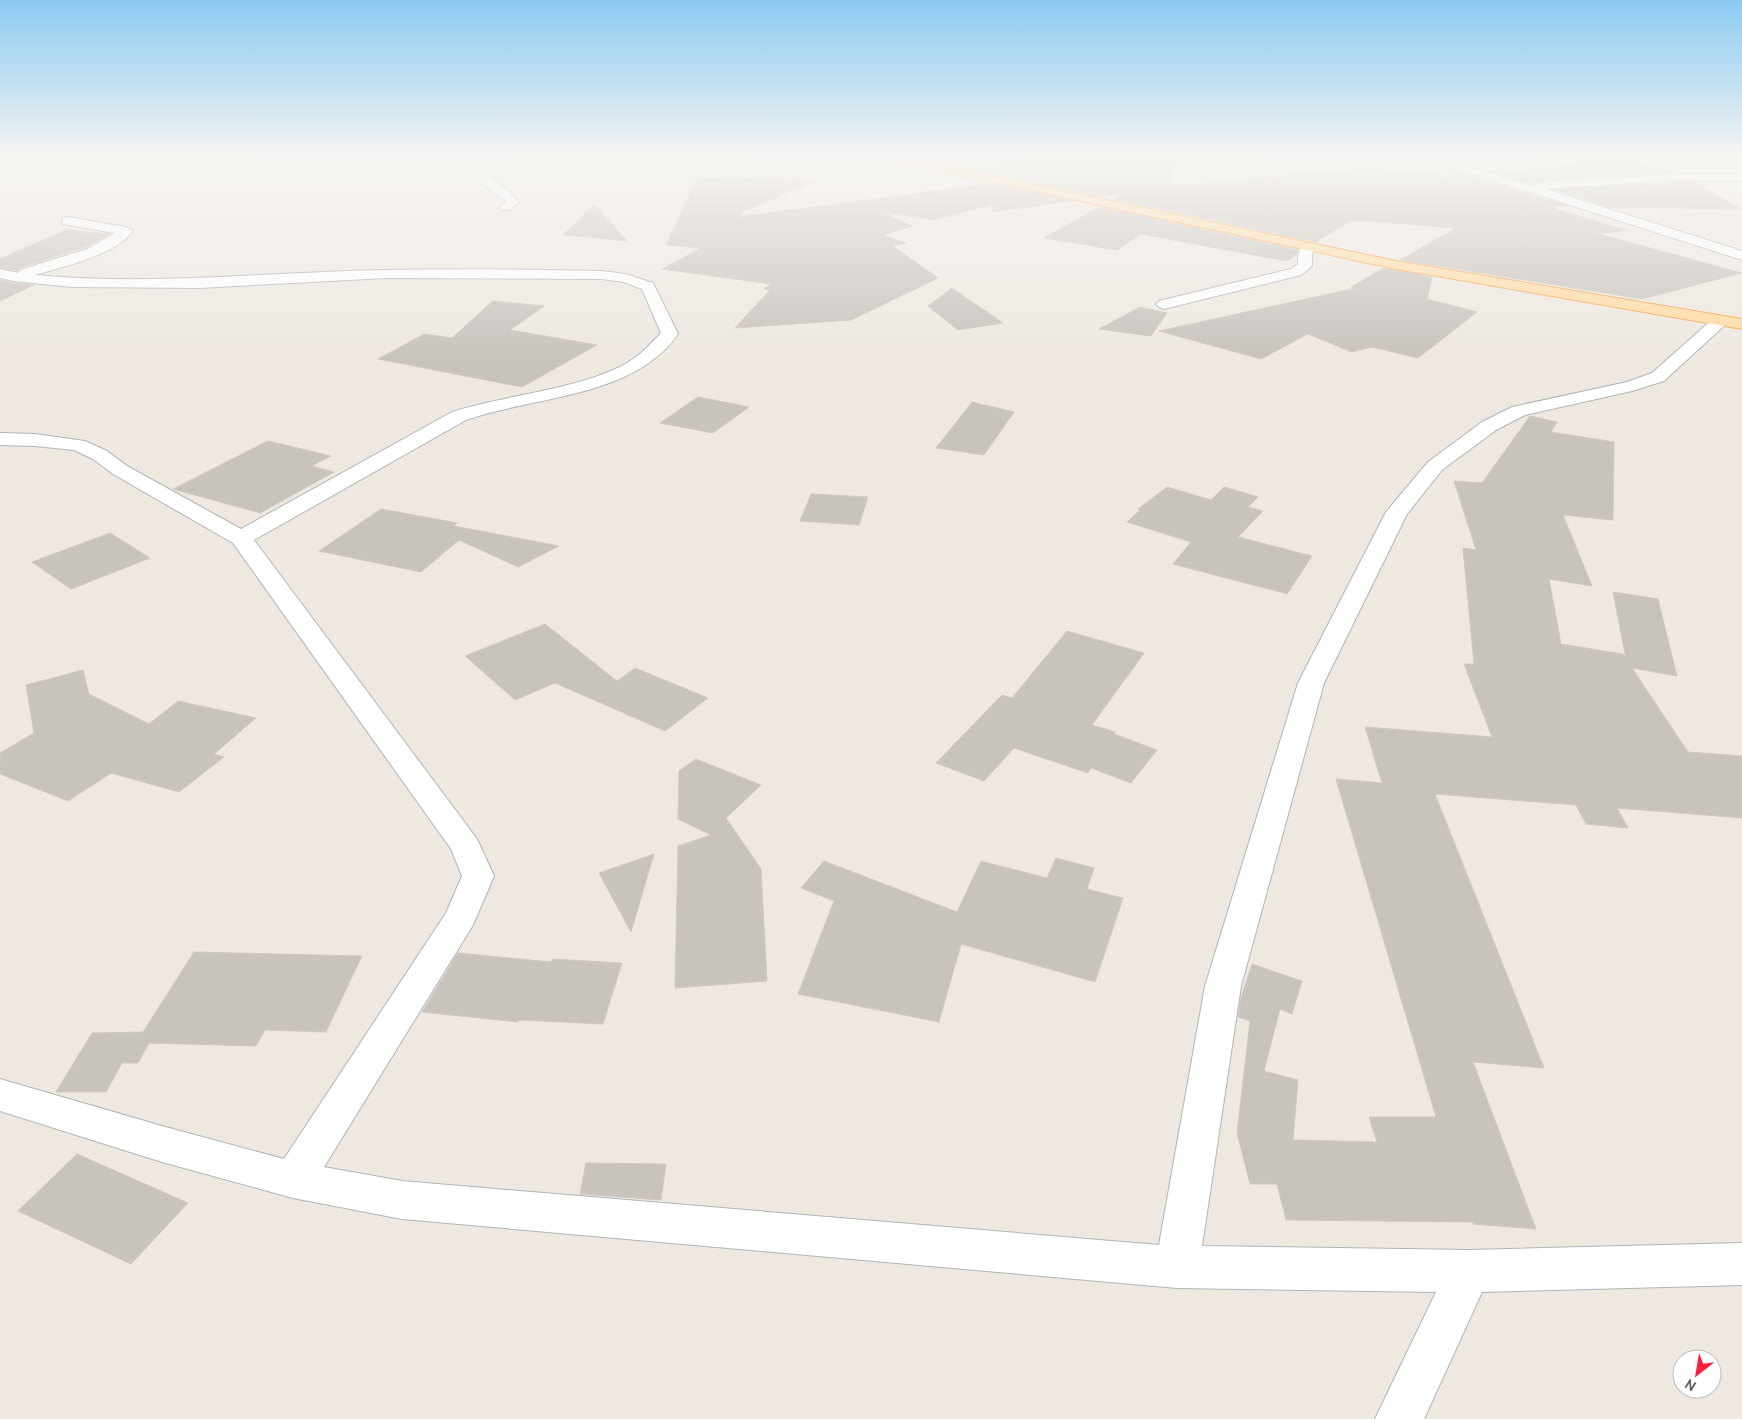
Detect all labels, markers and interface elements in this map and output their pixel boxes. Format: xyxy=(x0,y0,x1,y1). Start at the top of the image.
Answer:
north arrow xyxy=(1672,1349,1722,1399)
text: N xyxy=(1681,1375,1699,1395)

